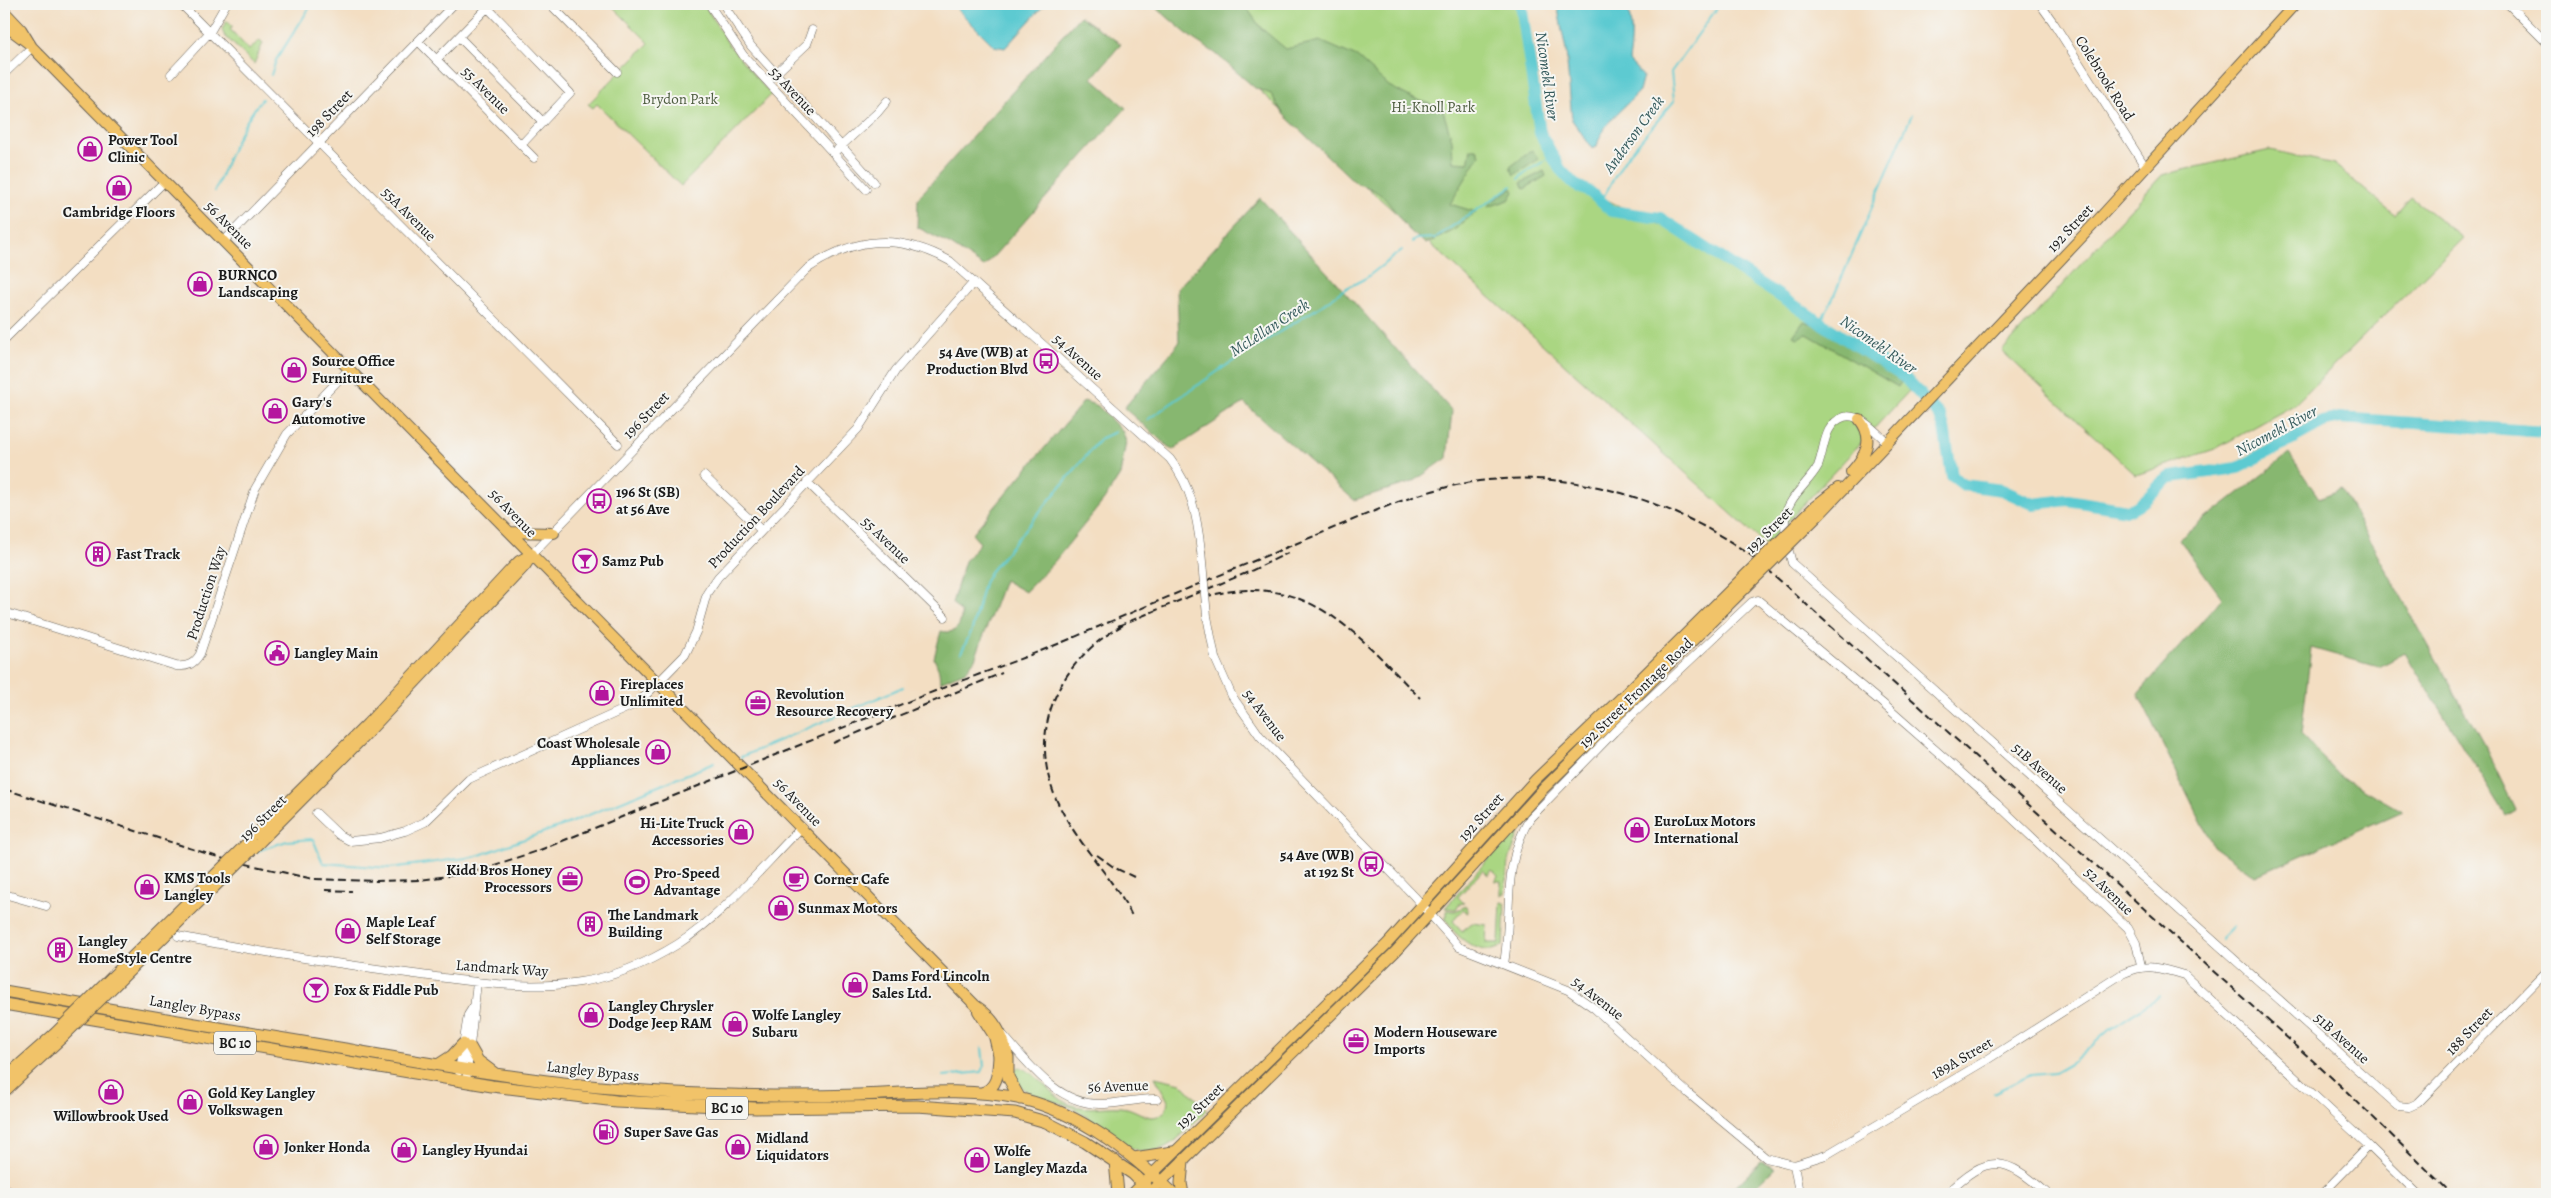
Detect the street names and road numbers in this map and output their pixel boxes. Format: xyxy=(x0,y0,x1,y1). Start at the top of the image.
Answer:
street label: Colebrook Road xyxy=(2071,32,2140,125)
street label: 55 Avenue xyxy=(458,62,515,119)
street label: 53 Avenue xyxy=(765,62,821,120)
street label: 198 Street xyxy=(301,85,357,141)
street label: 55A Avenue xyxy=(377,182,441,246)
street label: 56 Avenue xyxy=(200,196,258,254)
street label: 192 Street xyxy=(2043,200,2097,256)
street label: 54 Avenue xyxy=(1049,329,1108,385)
street label: 196 Street xyxy=(618,387,674,443)
street label: Production Boulevard xyxy=(703,461,809,573)
street label: 56 Avenue xyxy=(485,484,542,542)
street label: 192 Street xyxy=(1741,502,1797,558)
street label: 55 Avenue xyxy=(857,512,915,568)
street label: Production Way xyxy=(181,543,231,643)
street label: 192 Street Frontage Road xyxy=(1575,633,1698,753)
street label: 54 Avenue xyxy=(1239,685,1291,746)
street label: 51B Avenue xyxy=(2008,738,2072,798)
street label: 56 Avenue xyxy=(770,773,827,831)
street label: 192 Street xyxy=(1454,788,1508,846)
street label: 196 Street xyxy=(235,790,291,846)
street label: 52 Avenue xyxy=(2080,863,2138,920)
street label: Landmark Way xyxy=(455,955,549,981)
street label: 54 Avenue xyxy=(1568,971,1628,1025)
street label: Langley Bypass xyxy=(148,990,242,1026)
street label: 188 Street xyxy=(2441,1003,2497,1059)
street label: 51B Avenue xyxy=(2310,1008,2374,1068)
road number: BC 10 xyxy=(214,1032,256,1054)
street label: 189A Street xyxy=(1928,1032,1996,1084)
street label: Langley Bypass xyxy=(546,1056,640,1086)
street label: 56 Avenue xyxy=(1087,1075,1149,1097)
street label: 192 Street xyxy=(1172,1078,1228,1134)
road number: BC 10 xyxy=(706,1096,748,1120)

